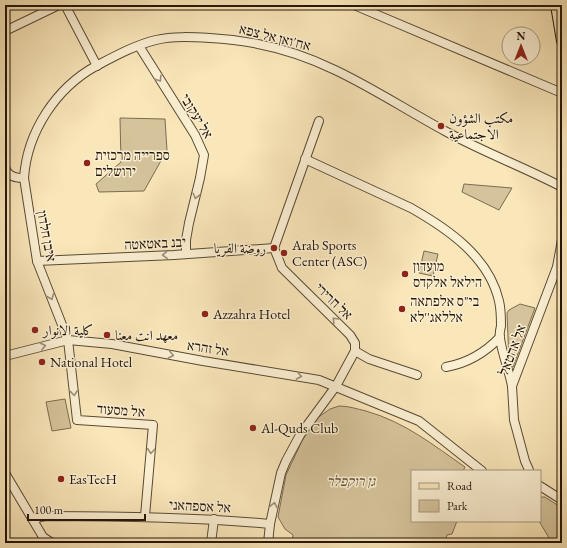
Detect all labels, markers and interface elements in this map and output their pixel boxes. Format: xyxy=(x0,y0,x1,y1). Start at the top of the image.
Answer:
street label: אח'ואן אל צפא xyxy=(237,19,313,55)
north arrow xyxy=(501,26,541,66)
text: N xyxy=(517,29,526,43)
one-way arrow xyxy=(155,75,162,82)
street label: אל יעקובי xyxy=(177,90,217,142)
place label: مكتب الشؤون الاجتماعية xyxy=(449,109,513,143)
marker: مكتب الشؤون الاجتماعية xyxy=(436,121,446,131)
place label: ספרייה מרכזית ירושלים xyxy=(95,146,170,180)
marker: ספרייה מרכזית ירושלים xyxy=(82,158,92,168)
one-way arrow xyxy=(192,193,200,199)
street label: איבן חלדון xyxy=(33,209,61,263)
street label: יבנ באטאטה xyxy=(124,232,187,254)
place label: Arab Sports Center (ASC) xyxy=(291,236,367,270)
place label: روضة الفريا xyxy=(214,239,266,257)
marker: روضة الفريا xyxy=(269,243,279,253)
marker: Arab Sports Center (ASC) xyxy=(279,248,289,258)
one-way arrow xyxy=(162,251,169,260)
place label: מועדון הילאל אלקדס xyxy=(413,257,482,291)
marker: מועדון הילאל אלקדס xyxy=(400,269,410,279)
street label: אל חרירי xyxy=(311,279,357,323)
place label: בי"ס אלפתאה אללאג''לא xyxy=(410,292,479,326)
one-way arrow xyxy=(47,294,55,301)
marker: בי"ס אלפתאה אללאג''לא xyxy=(397,304,407,314)
place label: Azzahra Hotel xyxy=(212,305,291,323)
marker: Azzahra Hotel xyxy=(200,309,210,319)
one-way arrow xyxy=(332,317,340,325)
place label: كلية الانوار xyxy=(41,321,94,339)
street label: אל אהטאל xyxy=(494,322,530,378)
marker: كلية الانوار xyxy=(30,325,40,335)
place label: معهد انت معنا xyxy=(115,326,178,344)
marker: معهد انت معنا xyxy=(102,330,112,340)
street label: אל זהרא xyxy=(186,336,230,360)
one-way arrow xyxy=(40,343,46,351)
one-way arrow xyxy=(168,350,174,359)
place label: National Hotel xyxy=(50,353,133,371)
marker: National Hotel xyxy=(37,357,47,367)
one-way arrow xyxy=(296,371,302,380)
one-way arrow xyxy=(69,390,78,396)
street label: אל מסעוד xyxy=(96,399,146,421)
place label: Al-Quds Club xyxy=(260,419,338,437)
marker: Al-Quds Club xyxy=(248,423,258,433)
one-way arrow xyxy=(146,448,155,454)
place label: EasTecH xyxy=(69,470,117,488)
legend xyxy=(411,470,541,522)
park label: גן רוקפלר xyxy=(327,472,376,490)
marker: EasTecH xyxy=(56,474,66,484)
text: Road xyxy=(447,478,473,494)
street label: אל אספהאני xyxy=(169,495,231,517)
scale bar xyxy=(28,496,145,522)
text: Park xyxy=(447,498,468,514)
one-way arrow xyxy=(270,501,278,508)
text: 100 m xyxy=(34,502,64,518)

